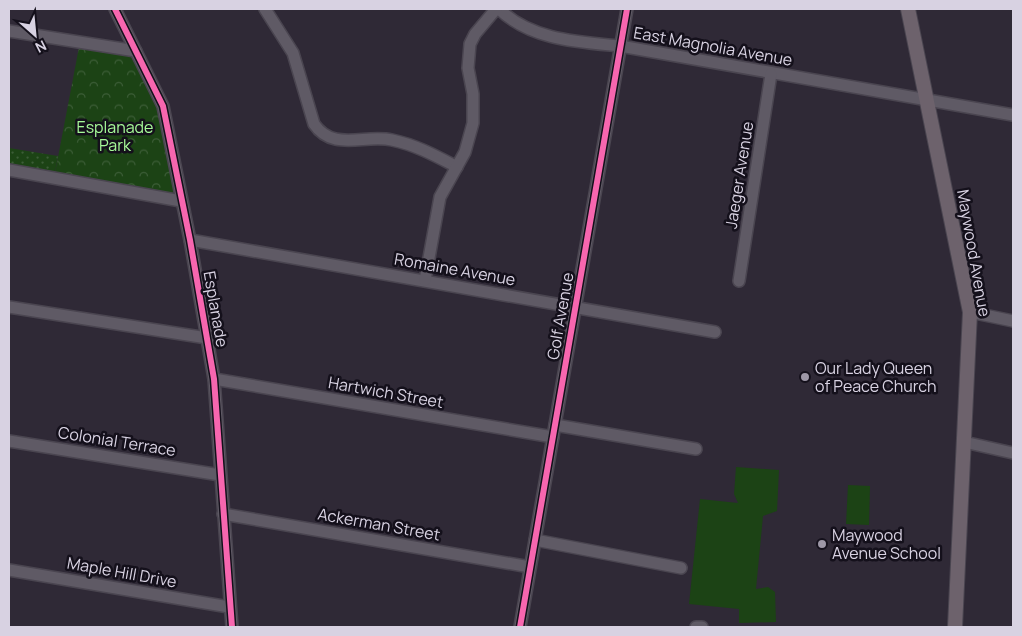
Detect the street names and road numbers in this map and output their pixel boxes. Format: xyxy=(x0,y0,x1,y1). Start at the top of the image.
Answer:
street label: East Magnolia Avenue xyxy=(632,21,794,71)
street label: Jaeger Avenue xyxy=(720,120,758,230)
street label: Maywood Avenue xyxy=(952,188,996,318)
street label: Romaine Avenue xyxy=(393,248,517,290)
street label: Esplanade xyxy=(198,269,234,349)
street label: Golf Avenue xyxy=(542,271,578,361)
street label: Hartwich Street xyxy=(327,371,445,413)
street label: Colonial Terrace xyxy=(57,421,177,461)
street label: Ackerman Street xyxy=(316,502,442,546)
street label: Maple Hill Drive xyxy=(65,552,179,592)

